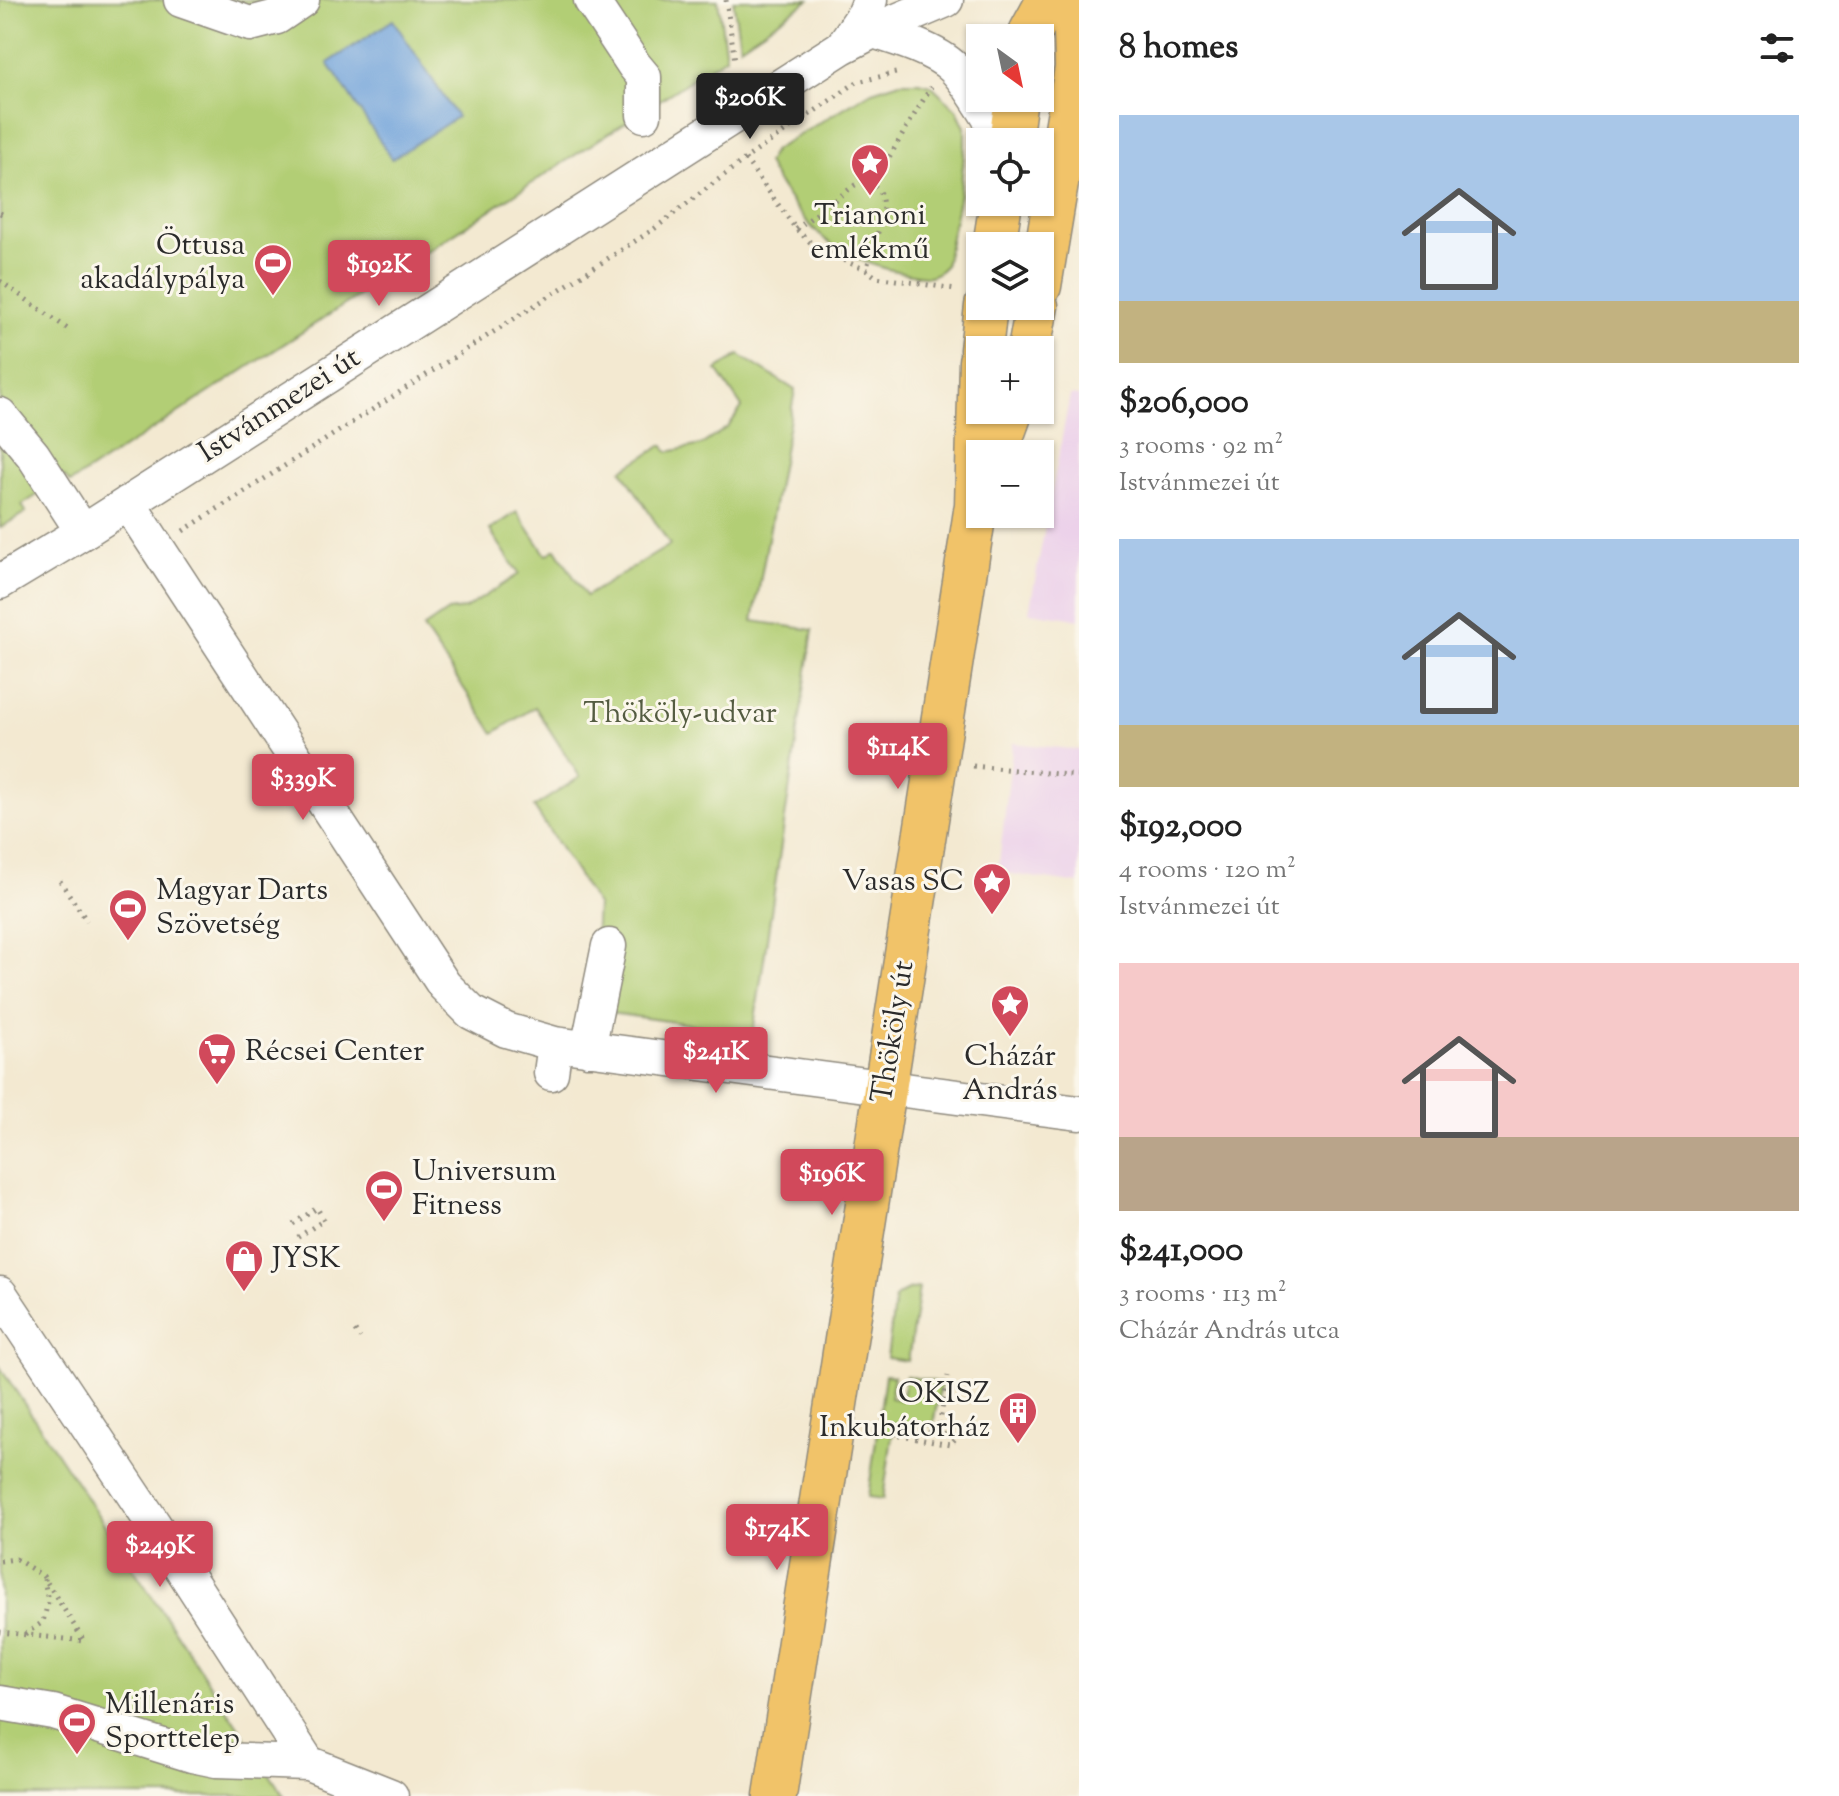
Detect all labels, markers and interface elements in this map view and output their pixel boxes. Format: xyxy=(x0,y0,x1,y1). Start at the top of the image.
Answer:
north arrow xyxy=(966,24,1054,112)
map controls xyxy=(966,24,1054,528)
text: 8 homes xyxy=(1119,24,1238,73)
icon: filters xyxy=(1755,26,1799,70)
pin: $206K xyxy=(694,73,806,141)
text: $206K xyxy=(714,80,786,117)
button: locate xyxy=(966,128,1054,216)
place icon: Trianoni emlékmű xyxy=(849,142,891,197)
icon: home xyxy=(1387,167,1531,311)
place label: Trianoni emlékmű xyxy=(811,195,929,272)
place label: Öttusa akadálypálya xyxy=(80,225,245,302)
button: layers xyxy=(966,232,1054,320)
pin: $192K xyxy=(323,240,435,308)
sports icon: Öttusa akadálypálya xyxy=(252,242,294,297)
text: $192K xyxy=(346,247,412,284)
button: + xyxy=(966,336,1054,424)
street label: Istvánmezei út xyxy=(191,337,369,475)
text: $206,000 xyxy=(1119,379,1249,428)
text: 3 rooms · 92 m² xyxy=(1119,428,1283,465)
button: − xyxy=(966,440,1054,528)
text: Istvánmezei út xyxy=(1119,465,1280,502)
icon: home xyxy=(1387,591,1531,735)
park label: Thököly-udvar xyxy=(583,693,777,736)
pin: $114K xyxy=(842,723,954,791)
text: $114K xyxy=(866,730,930,767)
pin: $339K xyxy=(247,754,359,822)
text: $339K xyxy=(270,761,336,798)
text: $192,000 xyxy=(1119,803,1242,852)
text: 4 rooms · 120 m² xyxy=(1119,852,1296,889)
place label: Vasas SC xyxy=(842,861,964,904)
place icon: Vasas SC xyxy=(971,861,1013,916)
place label: Magyar Darts Szövetség xyxy=(156,870,328,947)
sports icon: Magyar Darts Szövetség xyxy=(107,887,149,942)
text: Istvánmezei út xyxy=(1119,889,1280,926)
street label: Thököly út xyxy=(862,958,926,1106)
place icon: Cházár András xyxy=(989,983,1031,1038)
icon: home xyxy=(1387,1015,1531,1159)
pin: $241K xyxy=(660,1027,772,1095)
supermarket icon: Récsei Center xyxy=(196,1031,238,1086)
place label: Récsei Center xyxy=(245,1031,424,1074)
text: $241K xyxy=(683,1034,749,1071)
place label: Cházár András xyxy=(962,1036,1058,1113)
pin: $196K xyxy=(776,1149,888,1217)
place label: Universum Fitness xyxy=(412,1151,557,1228)
text: $196K xyxy=(799,1156,865,1193)
sports icon: Universum Fitness xyxy=(363,1168,405,1223)
text: $241,000 xyxy=(1119,1227,1243,1276)
shop icon: JYSK xyxy=(223,1238,265,1293)
place label: JYSK xyxy=(270,1238,341,1281)
text: 3 rooms · 113 m² xyxy=(1119,1276,1287,1313)
text: Cházár András utca xyxy=(1119,1313,1340,1350)
place label: OKISZ Inkubátorház xyxy=(819,1373,990,1450)
building icon: OKISZ Inkubátorház xyxy=(997,1390,1039,1445)
pin: $174K xyxy=(721,1504,833,1572)
text: $174K xyxy=(744,1511,810,1548)
pin: $249K xyxy=(104,1521,216,1589)
text: $249K xyxy=(125,1528,195,1565)
place label: Millenáris Sporttelep xyxy=(105,1684,240,1761)
sports icon: Millenáris Sporttelep xyxy=(56,1701,98,1756)

